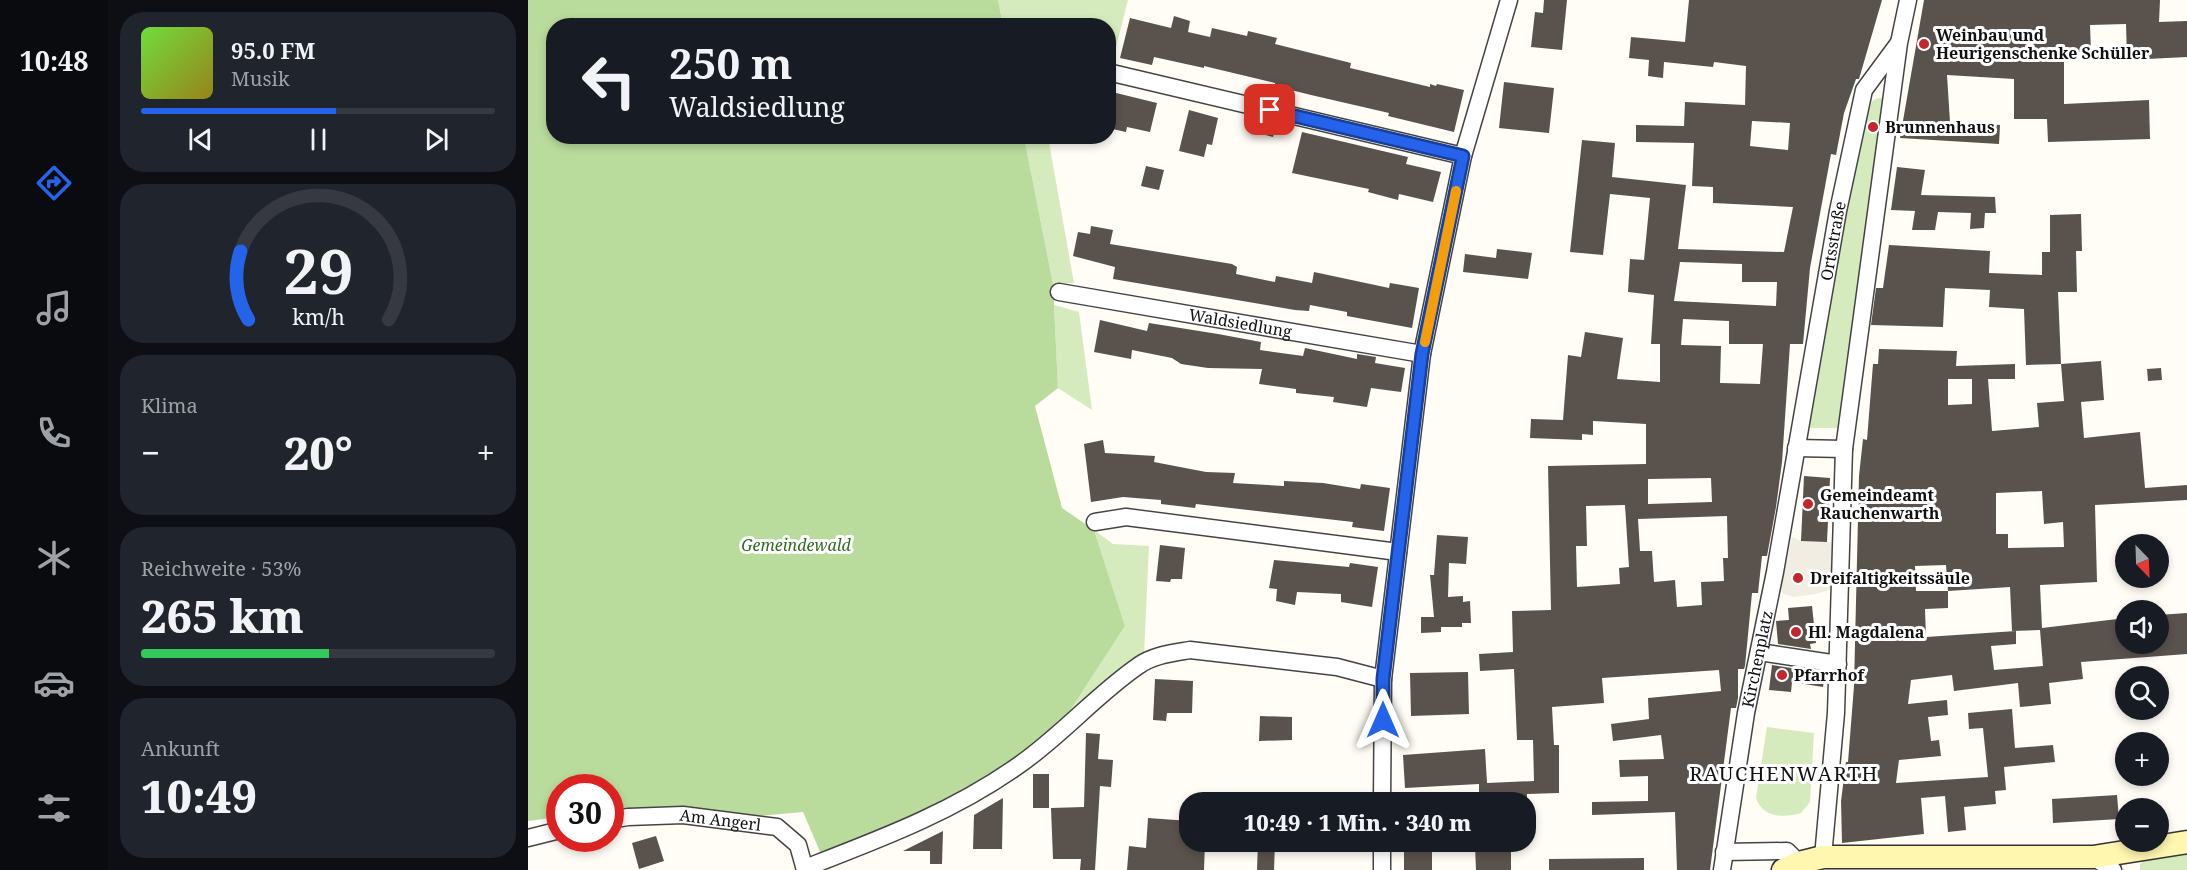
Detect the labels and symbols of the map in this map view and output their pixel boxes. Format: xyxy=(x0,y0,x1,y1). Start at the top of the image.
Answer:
place label: Weinbau und Heurigenschenke Schüller xyxy=(1936,24,2150,64)
marker: Weinbau und Heurigenschenke Schüller xyxy=(1917,37,1931,51)
pin xyxy=(1244,84,1295,135)
place label: Brunnenhaus xyxy=(1885,116,1995,138)
marker: Brunnenhaus xyxy=(1866,120,1880,134)
street label: Ortsstraße xyxy=(1815,199,1851,282)
street label: Waldsiedlung xyxy=(1187,303,1294,343)
place label: Gemeindeamt Rauchenwarth xyxy=(1820,484,1940,524)
marker: Gemeindeamt Rauchenwarth xyxy=(1801,497,1815,511)
park label: Gemeindewald xyxy=(741,534,852,556)
north arrow xyxy=(2115,534,2169,588)
place label: Dreifaltigkeitssäule xyxy=(1810,567,1970,589)
marker: Dreifaltigkeitssäule xyxy=(1791,571,1805,585)
street label: Kirchenplatz xyxy=(1736,609,1778,709)
place label: Hl. Magdalena xyxy=(1808,621,1925,643)
marker: Hl. Magdalena xyxy=(1789,625,1803,639)
place label: Pfarrhof xyxy=(1794,664,1866,686)
marker: Pfarrhof xyxy=(1775,668,1789,682)
position arrow xyxy=(1351,688,1415,752)
district label: RAUCHENWARTH xyxy=(1689,760,1879,787)
speed limit sign: 30 xyxy=(546,774,624,852)
street label: Am Angerl xyxy=(678,804,762,836)

